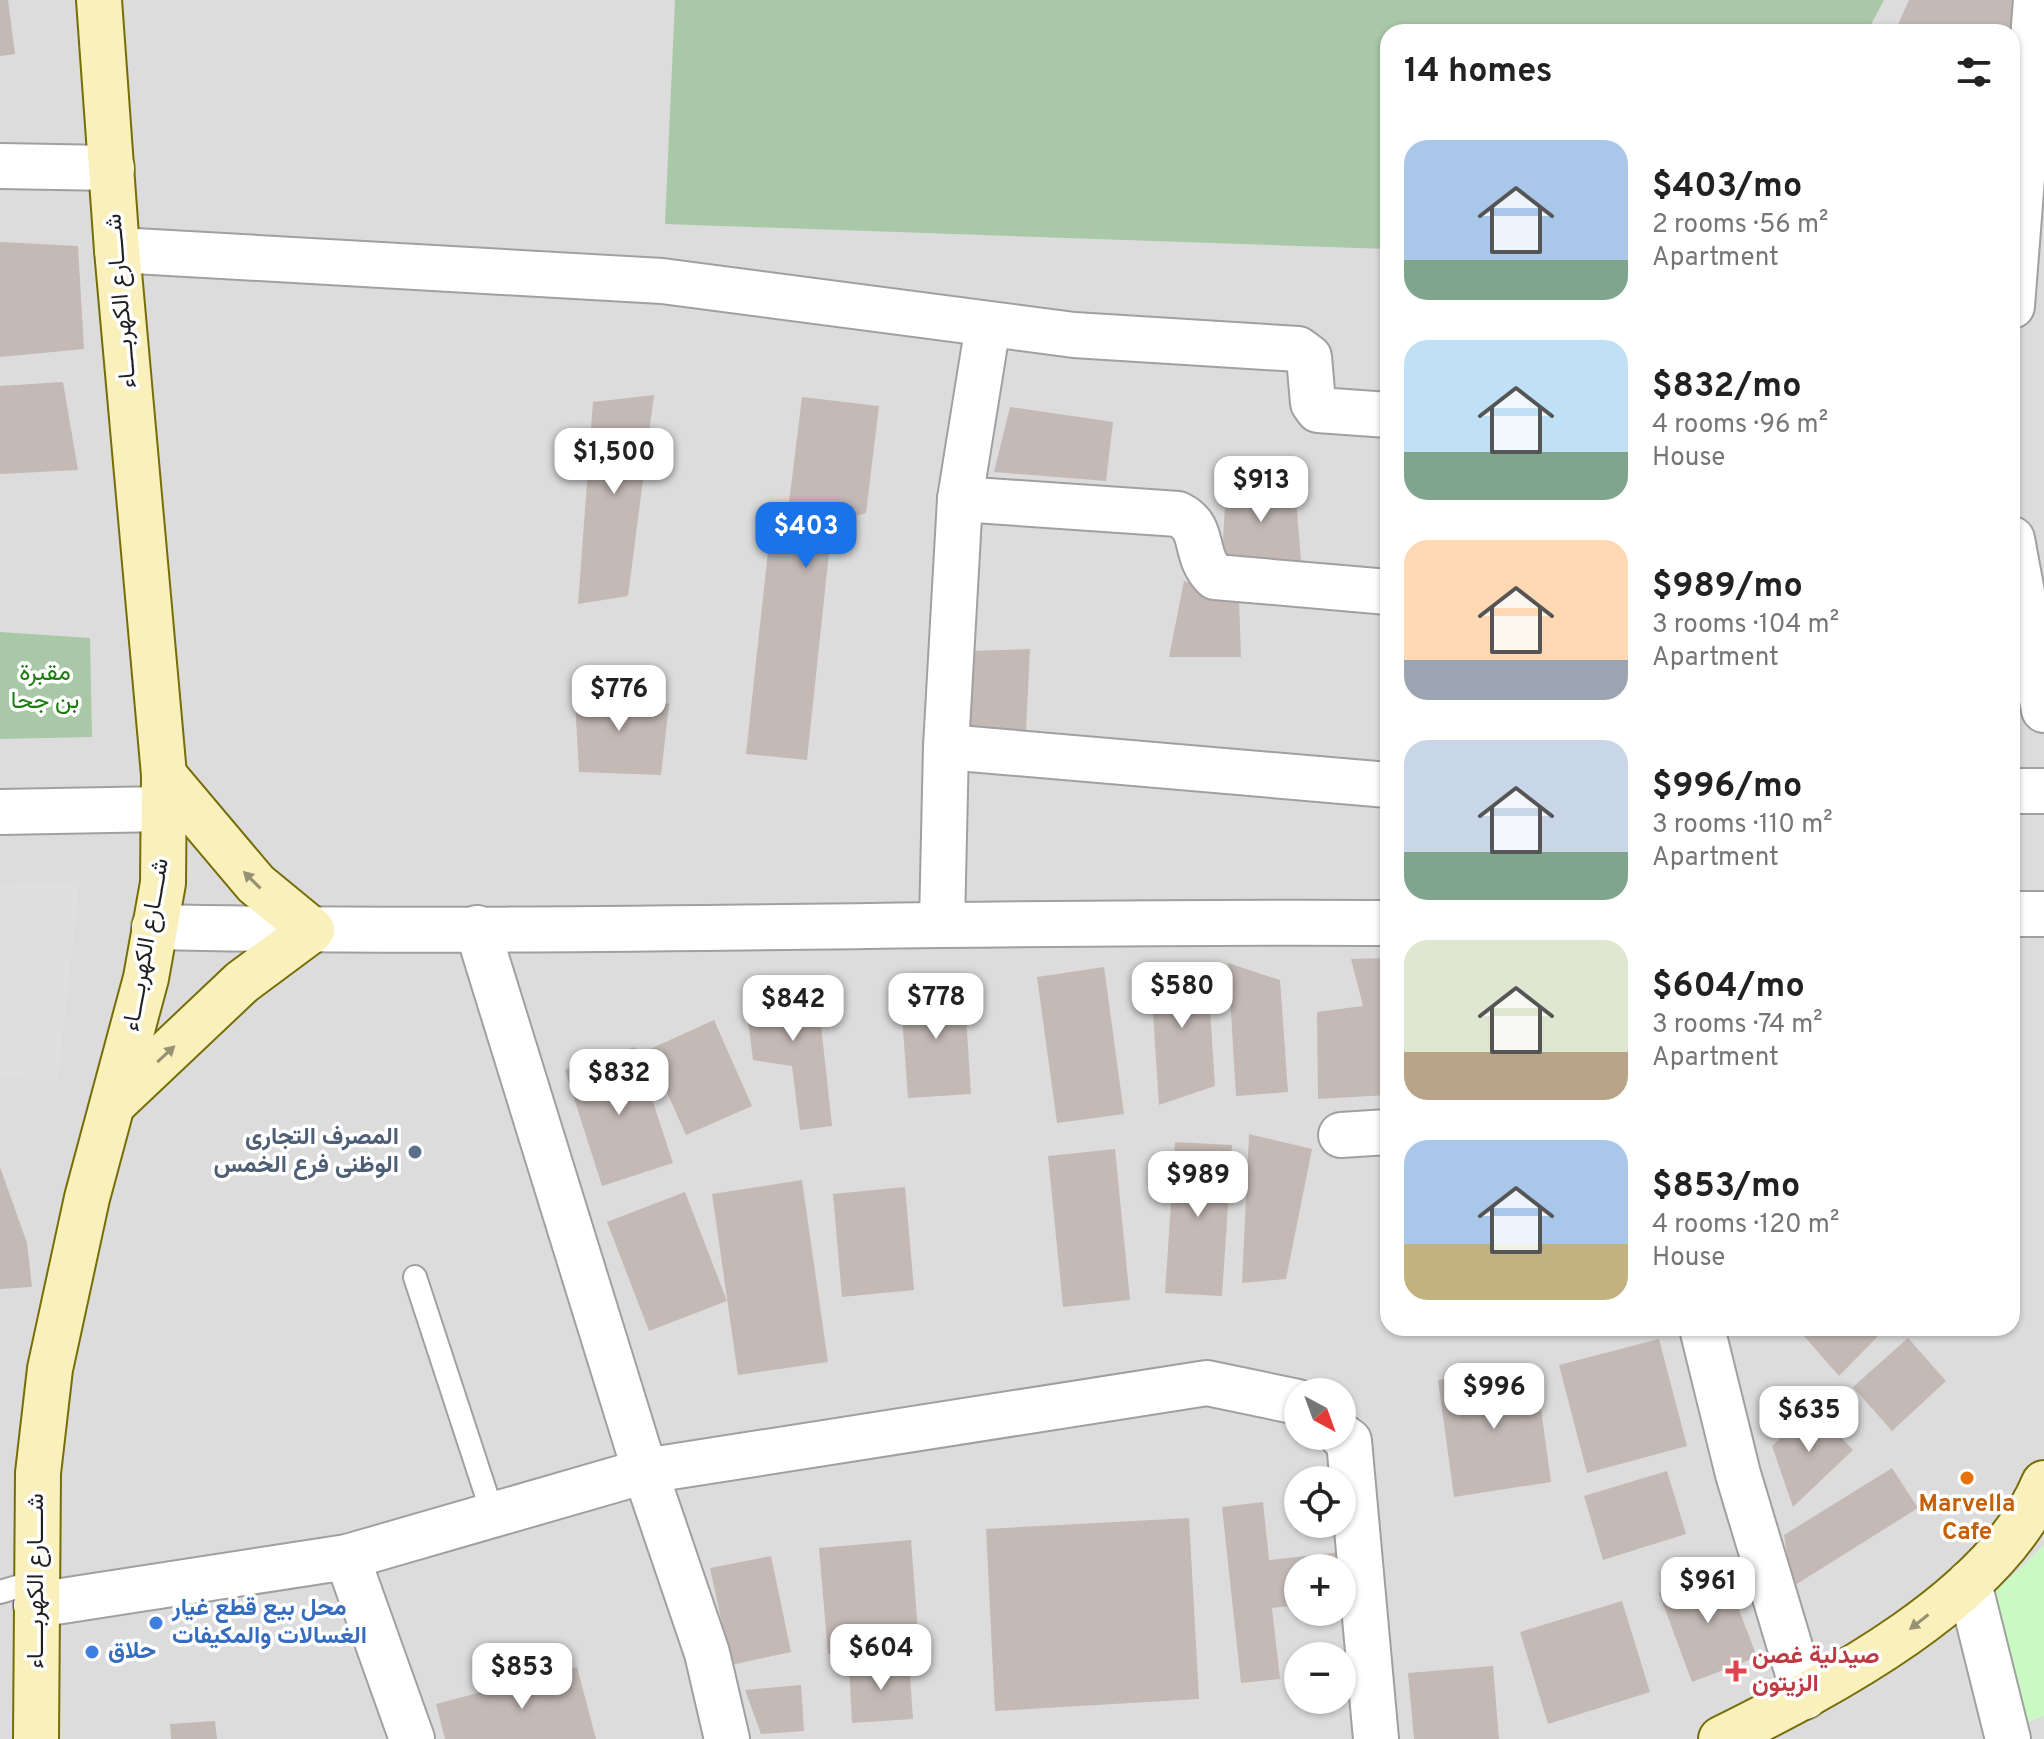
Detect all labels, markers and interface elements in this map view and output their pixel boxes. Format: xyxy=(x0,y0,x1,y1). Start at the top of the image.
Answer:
icon: filters xyxy=(1952,50,1996,94)
text: 14 homes xyxy=(1404,51,1553,94)
text: $403/mo xyxy=(1652,166,1802,209)
icon: home xyxy=(1468,172,1564,268)
text: 2 rooms · 56 m² xyxy=(1652,209,1828,242)
street label: شــــارع الكهربــــاء xyxy=(99,212,145,390)
text: Apartment xyxy=(1652,242,1779,275)
text: $832/mo xyxy=(1652,366,1801,409)
icon: home xyxy=(1468,372,1564,468)
text: 4 rooms · 96 m² xyxy=(1652,409,1828,442)
pin: $1,500 xyxy=(549,428,679,496)
text: $1,500 xyxy=(573,437,655,470)
text: House xyxy=(1652,442,1725,475)
pin: $913 xyxy=(1214,456,1308,524)
text: $913 xyxy=(1232,465,1290,498)
pin: $403 xyxy=(759,502,853,570)
text: $403 xyxy=(773,511,839,544)
text: $989/mo xyxy=(1652,566,1803,609)
icon: home xyxy=(1468,572,1564,668)
text: 3 rooms · 104 m² xyxy=(1652,609,1839,642)
text: Apartment xyxy=(1652,642,1779,675)
park label: مقبرة بن جحا xyxy=(11,659,79,717)
pin: $776 xyxy=(572,665,666,733)
text: $776 xyxy=(590,674,648,707)
text: $996/mo xyxy=(1652,766,1802,809)
icon: home xyxy=(1468,772,1564,868)
text: 3 rooms · 110 m² xyxy=(1652,809,1833,842)
text: Apartment xyxy=(1652,842,1779,875)
street label: شــــارع الكهربــــاء xyxy=(117,856,177,1034)
one-way arrow xyxy=(244,871,262,890)
pin: $580 xyxy=(1135,962,1229,1030)
text: $604/mo xyxy=(1652,966,1805,1009)
text: $580 xyxy=(1150,971,1214,1004)
icon: home xyxy=(1468,972,1564,1068)
pin: $778 xyxy=(889,973,983,1041)
pin: $842 xyxy=(746,975,840,1043)
text: $778 xyxy=(906,982,966,1015)
text: $842 xyxy=(761,984,825,1017)
text: 3 rooms · 74 m² xyxy=(1652,1009,1823,1042)
text: Apartment xyxy=(1652,1042,1779,1075)
one-way arrow xyxy=(156,1045,175,1063)
pin: $832 xyxy=(572,1049,666,1117)
text: $832 xyxy=(587,1058,651,1091)
place label: المصرف التجارى الوظنى فرع الخمس xyxy=(213,1123,399,1181)
marker: المصرف التجارى الوظنى فرع الخمس xyxy=(406,1143,424,1161)
pin: $989 xyxy=(1151,1151,1245,1219)
text: $989 xyxy=(1166,1160,1230,1193)
text: $853/mo xyxy=(1652,1166,1800,1209)
icon: home xyxy=(1468,1172,1564,1268)
text: 4 rooms · 120 m² xyxy=(1652,1209,1839,1242)
text: House xyxy=(1652,1242,1725,1275)
pin: $996 xyxy=(1447,1363,1541,1431)
text: $996 xyxy=(1462,1372,1526,1405)
north arrow xyxy=(1284,1378,1356,1450)
map controls xyxy=(1284,1378,1356,1714)
pin: $635 xyxy=(1762,1386,1856,1454)
text: $635 xyxy=(1777,1395,1841,1428)
button: locate xyxy=(1284,1466,1356,1538)
marker: Marvella Cafe xyxy=(1958,1469,1976,1487)
place label: Marvella Cafe xyxy=(1919,1490,2015,1548)
street label: شــــارع الكهربــــاء xyxy=(22,1493,52,1669)
button: + xyxy=(1284,1554,1356,1626)
pin: $961 xyxy=(1661,1557,1755,1625)
text: $961 xyxy=(1679,1566,1737,1599)
place label: محل بيع قطع غيار الغسالات والمكيفات xyxy=(171,1594,367,1652)
marker: محل بيع قطع غيار الغسالات والمكيفات xyxy=(147,1614,165,1632)
one-way arrow xyxy=(1909,1614,1929,1630)
pin: $604 xyxy=(834,1624,928,1692)
text: $604 xyxy=(848,1633,914,1666)
place label: حلاق xyxy=(108,1637,156,1667)
button: − xyxy=(1284,1642,1356,1714)
place label: صيدلية غصن الزيتون xyxy=(1752,1642,1880,1700)
marker: حلاق xyxy=(83,1643,101,1661)
pin: $853 xyxy=(475,1643,569,1711)
text: $853 xyxy=(490,1652,554,1685)
marker: صيدلية غصن الزيتون xyxy=(1727,1662,1745,1680)

